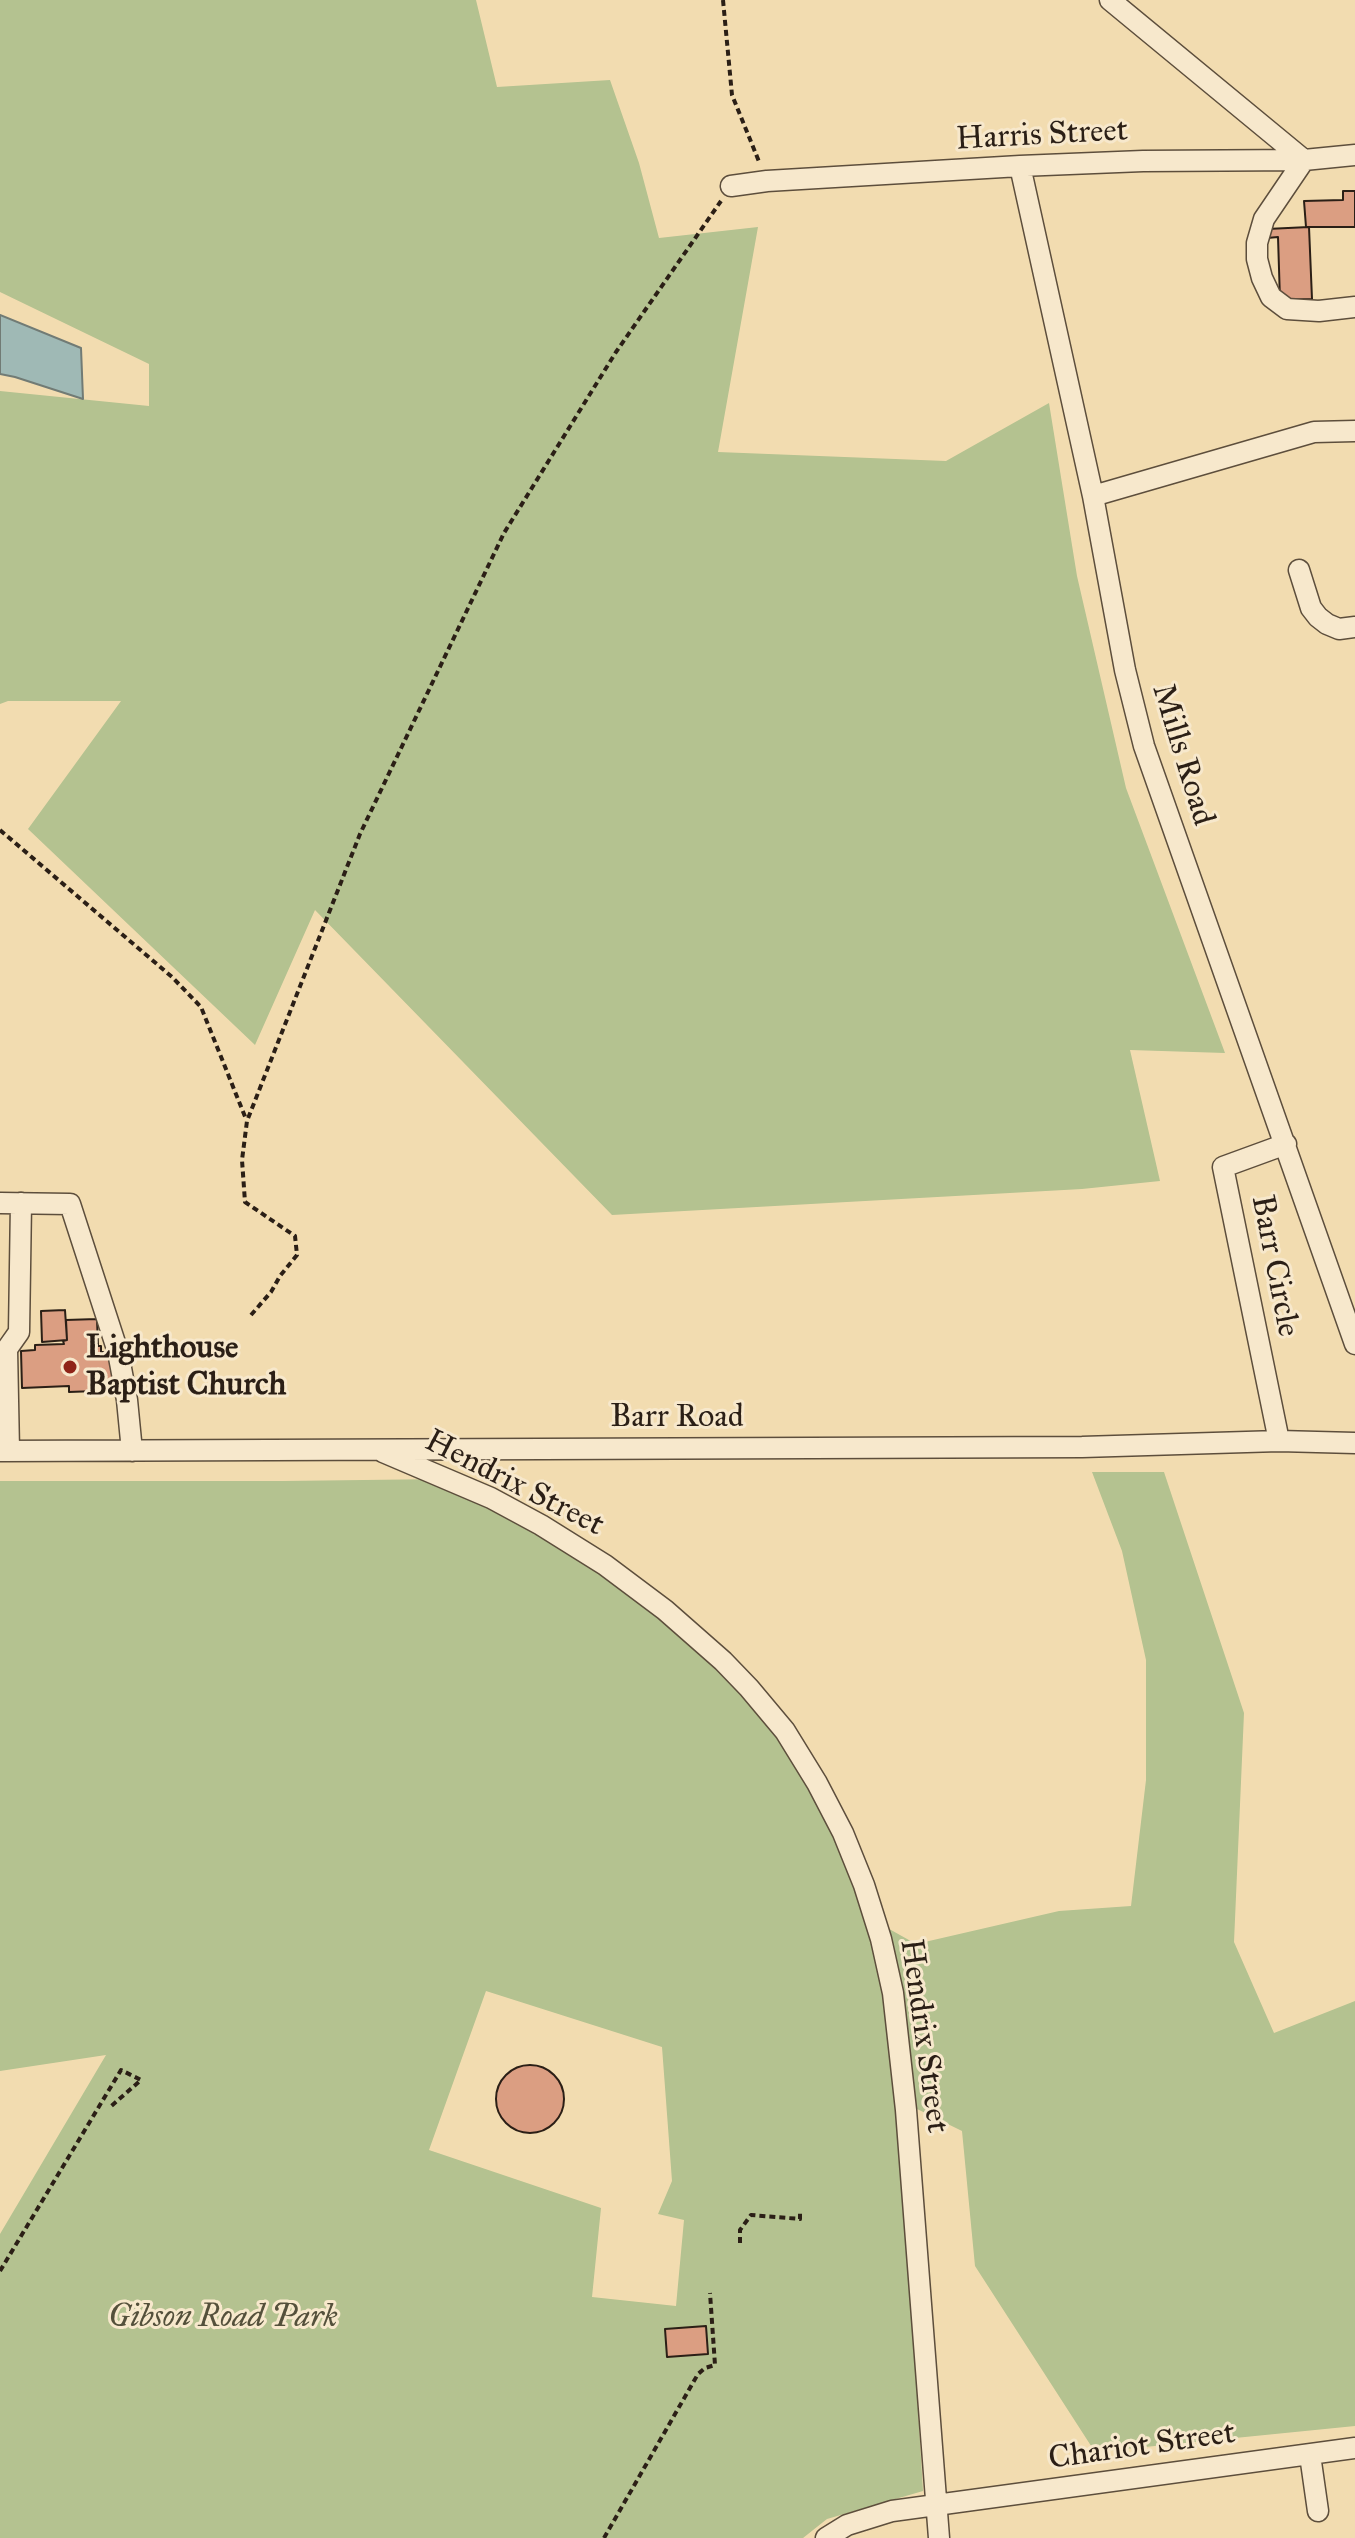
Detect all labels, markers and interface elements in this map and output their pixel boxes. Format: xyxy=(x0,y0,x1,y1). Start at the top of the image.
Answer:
street label: Harris Street xyxy=(955,112,1129,160)
street label: Mills Road xyxy=(1142,680,1222,830)
street label: Barr Circle xyxy=(1241,1192,1307,1340)
place label: Lighthouse Baptist Church xyxy=(86,1330,286,1405)
marker: Lighthouse Baptist Church xyxy=(61,1358,79,1376)
street label: Barr Road xyxy=(610,1399,744,1437)
street label: Hendrix Street xyxy=(418,1423,610,1545)
street label: Hendrix Street xyxy=(890,1937,956,2135)
park label: Gibson Road Park xyxy=(108,2299,338,2337)
street label: Chariot Street xyxy=(1046,2415,1238,2479)

